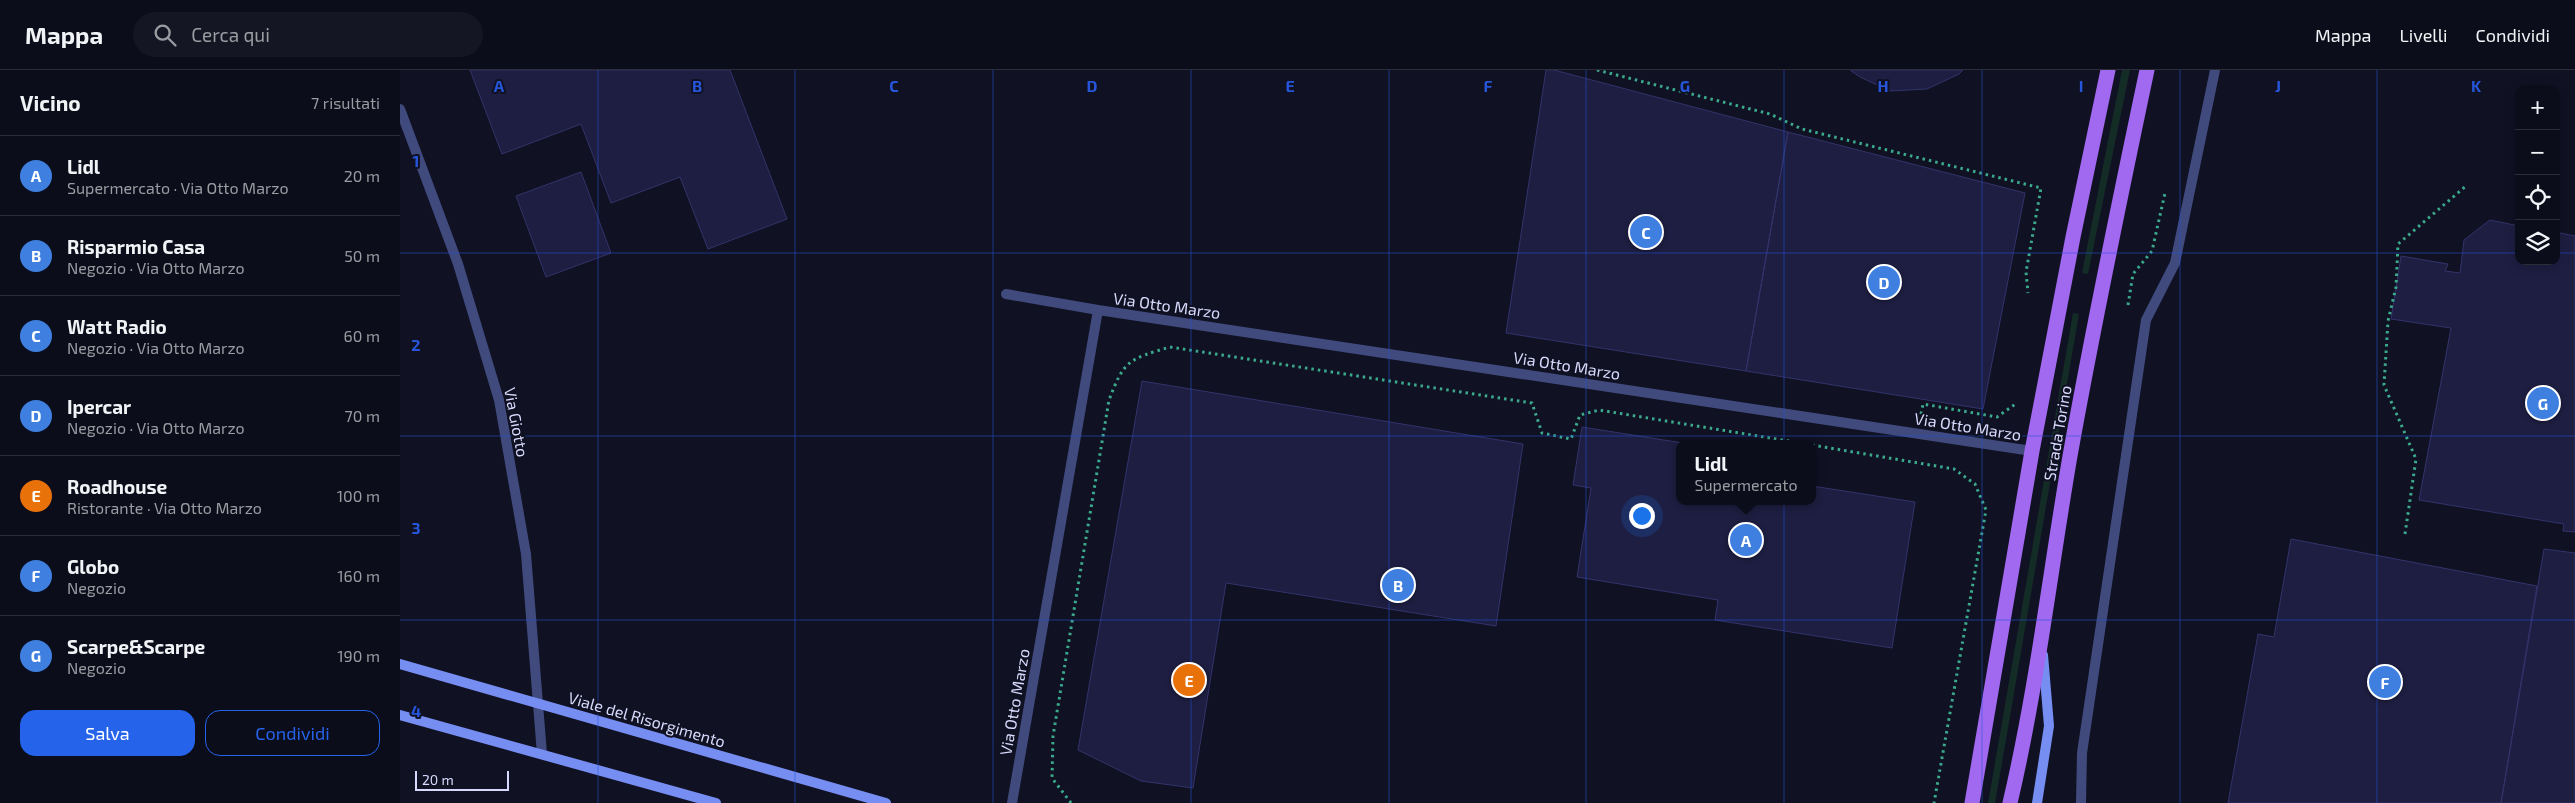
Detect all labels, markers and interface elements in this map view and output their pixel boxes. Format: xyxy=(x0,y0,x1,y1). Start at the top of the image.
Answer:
search box xyxy=(133,12,483,57)
text: Mappa xyxy=(25,20,103,49)
icon: search xyxy=(151,21,179,49)
text: Cerca qui xyxy=(191,23,270,46)
text: Mappa xyxy=(2315,24,2372,46)
text: Livelli xyxy=(2400,24,2447,46)
text: Condividi xyxy=(2475,24,2550,46)
text: A xyxy=(494,76,505,95)
text: B xyxy=(692,76,702,95)
text: C xyxy=(889,76,899,95)
text: D xyxy=(1087,76,1098,95)
text: E xyxy=(1285,76,1295,95)
text: F xyxy=(1484,76,1493,95)
text: G xyxy=(1680,76,1690,95)
text: H xyxy=(1877,76,1889,95)
text: I xyxy=(2079,76,2083,95)
text: J xyxy=(2275,76,2281,95)
text: K xyxy=(2471,76,2482,95)
map controls xyxy=(2515,85,2560,265)
button: + xyxy=(2515,85,2560,130)
text: Vicino xyxy=(20,90,81,115)
text: 7 risultati xyxy=(311,93,380,112)
button: − xyxy=(2515,130,2560,175)
text: 1 xyxy=(413,151,419,170)
text: Lidl xyxy=(67,155,100,178)
text: A xyxy=(31,166,41,185)
text: 20 m xyxy=(344,166,380,185)
button: locate xyxy=(2515,175,2560,220)
text: Supermercato · Via Otto Marzo xyxy=(67,178,289,197)
pin: C xyxy=(1630,213,1662,251)
button: layers xyxy=(2515,220,2560,265)
text: Risparmio Casa xyxy=(67,235,205,258)
text: B xyxy=(31,246,41,265)
text: 50 m xyxy=(344,246,380,265)
text: Negozio · Via Otto Marzo xyxy=(67,258,245,277)
pin: D xyxy=(1868,263,1900,301)
street label: Via Otto Marzo xyxy=(1112,288,1222,322)
text: Watt Radio xyxy=(67,315,167,338)
text: C xyxy=(31,326,41,345)
text: 60 m xyxy=(344,326,380,345)
text: 2 xyxy=(411,335,421,354)
text: Negozio · Via Otto Marzo xyxy=(67,338,245,357)
street label: Via Otto Marzo xyxy=(1512,347,1622,383)
street label: Strada Torino xyxy=(2039,384,2075,482)
pin: G xyxy=(2527,384,2559,422)
street label: Via Giotto xyxy=(501,386,533,458)
text: Ipercar xyxy=(67,395,131,418)
text: D xyxy=(31,406,41,425)
text: 70 m xyxy=(345,406,380,425)
street label: Via Otto Marzo xyxy=(1913,408,2023,444)
text: Negozio · Via Otto Marzo xyxy=(67,418,245,437)
popup xyxy=(1676,440,1816,505)
text: Lidl xyxy=(1695,452,1728,475)
text: Roadhouse xyxy=(67,475,167,498)
text: Supermercato xyxy=(1695,475,1798,494)
text: E xyxy=(31,486,41,505)
text: 100 m xyxy=(337,486,380,505)
text: Ristorante · Via Otto Marzo xyxy=(67,498,262,517)
your location xyxy=(1629,503,1655,529)
text: 3 xyxy=(411,518,421,537)
pin: A xyxy=(1730,521,1762,559)
text: Globo xyxy=(67,555,119,578)
text: F xyxy=(32,566,40,585)
text: 160 m xyxy=(337,566,380,585)
pin: B xyxy=(1382,566,1414,604)
text: Negozio xyxy=(67,578,126,597)
text: Scarpe&Scarpe xyxy=(67,635,205,658)
text: G xyxy=(31,646,41,665)
text: 190 m xyxy=(337,646,380,665)
street label: Via Otto Marzo xyxy=(995,647,1033,757)
text: Negozio xyxy=(67,658,126,677)
pin: E xyxy=(1173,661,1205,699)
pin: F xyxy=(2369,663,2401,701)
street label: Viale del Risorgimento xyxy=(566,687,728,751)
text: 4 xyxy=(411,701,421,720)
button: Salva xyxy=(20,710,195,756)
button: Condividi xyxy=(205,710,380,756)
scale bar xyxy=(415,768,509,791)
text: 20 m xyxy=(422,771,454,788)

